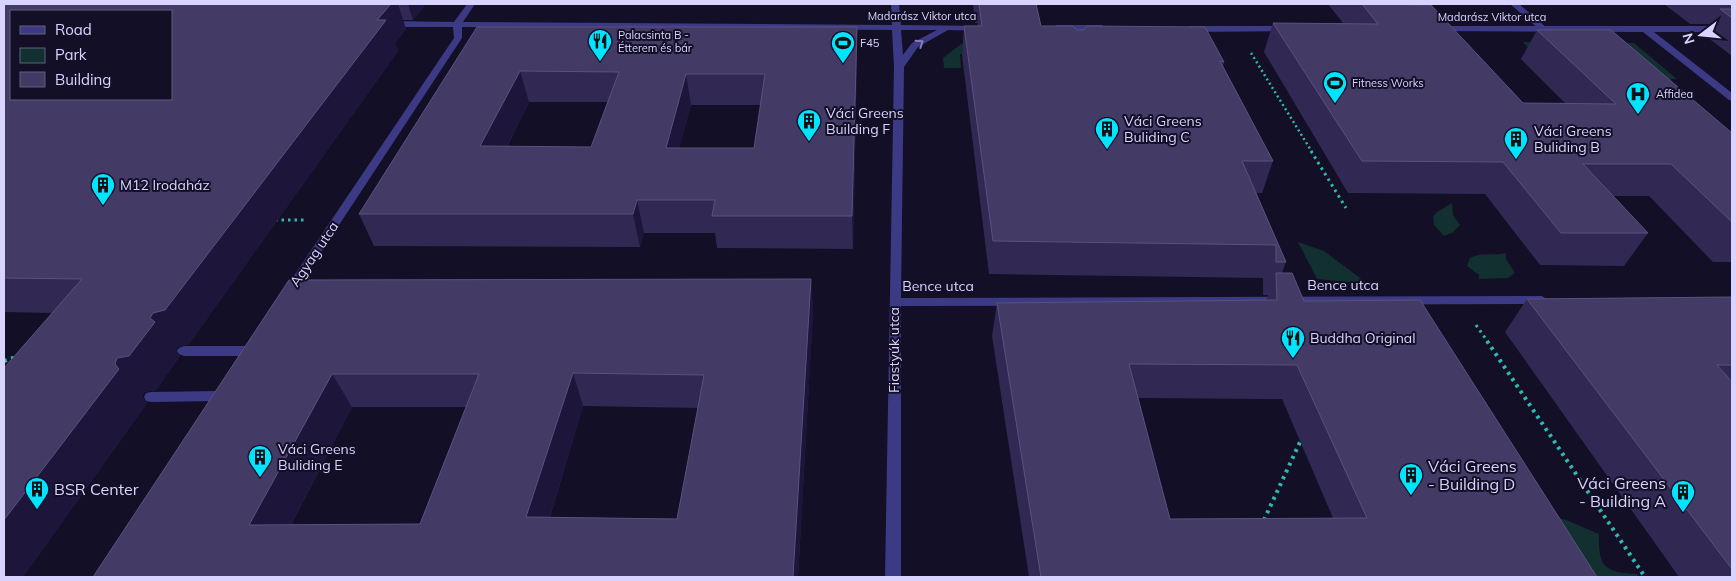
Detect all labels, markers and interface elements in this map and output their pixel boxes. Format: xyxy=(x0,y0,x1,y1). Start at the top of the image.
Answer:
street label: Madarász Viktor utca xyxy=(868,9,976,23)
legend xyxy=(10,10,172,100)
street label: Madarász Viktor utca xyxy=(1438,10,1546,24)
north arrow xyxy=(1676,10,1726,60)
text: Road xyxy=(55,20,92,39)
restaurant icon: Palacsinta B - Étterem és bár xyxy=(587,28,613,62)
place label: Palacsinta B - Étterem és bár xyxy=(618,28,692,55)
sports icon: F45 xyxy=(830,30,856,64)
text: N xyxy=(1678,31,1699,46)
place label: F45 xyxy=(860,36,880,50)
one-way arrow xyxy=(914,40,924,49)
text: Park xyxy=(55,45,87,64)
text: Building xyxy=(55,70,111,89)
sports icon: Fitness Works xyxy=(1322,70,1348,104)
place label: Fitness Works xyxy=(1352,76,1424,90)
hospital icon: Affidea xyxy=(1625,81,1651,115)
place label: Affidea xyxy=(1656,87,1693,101)
place label: Váci Greens Building F xyxy=(826,104,904,138)
building icon: Váci Greens Building F xyxy=(796,108,822,142)
place label: Váci Greens Buliding C xyxy=(1124,112,1202,146)
building icon: Váci Greens Buliding C xyxy=(1094,116,1120,150)
place label: Váci Greens Buliding B xyxy=(1534,122,1612,156)
building icon: Váci Greens Buliding B xyxy=(1503,126,1529,160)
building icon: M12 Irodaház xyxy=(90,172,116,206)
place label: M12 Irodaház xyxy=(120,176,210,194)
street label: Agyag utca xyxy=(286,218,342,290)
street label: Bence utca xyxy=(1307,276,1379,294)
street label: Bence utca xyxy=(902,277,974,295)
street label: Fiastyúk utca xyxy=(885,307,903,393)
restaurant icon: Buddha Original xyxy=(1280,325,1306,359)
place label: Buddha Original xyxy=(1310,329,1416,347)
place label: Váci Greens Buliding E xyxy=(278,440,356,474)
building icon: Váci Greens Buliding E xyxy=(247,444,273,478)
place label: Váci Greens - Building D xyxy=(1428,456,1517,494)
building icon: Váci Greens - Building D xyxy=(1398,462,1424,496)
place label: Váci Greens - Building A xyxy=(1577,473,1666,511)
building icon: BSR Center xyxy=(24,476,50,510)
place label: BSR Center xyxy=(54,479,139,499)
building icon: Váci Greens - Building A xyxy=(1670,479,1696,513)

